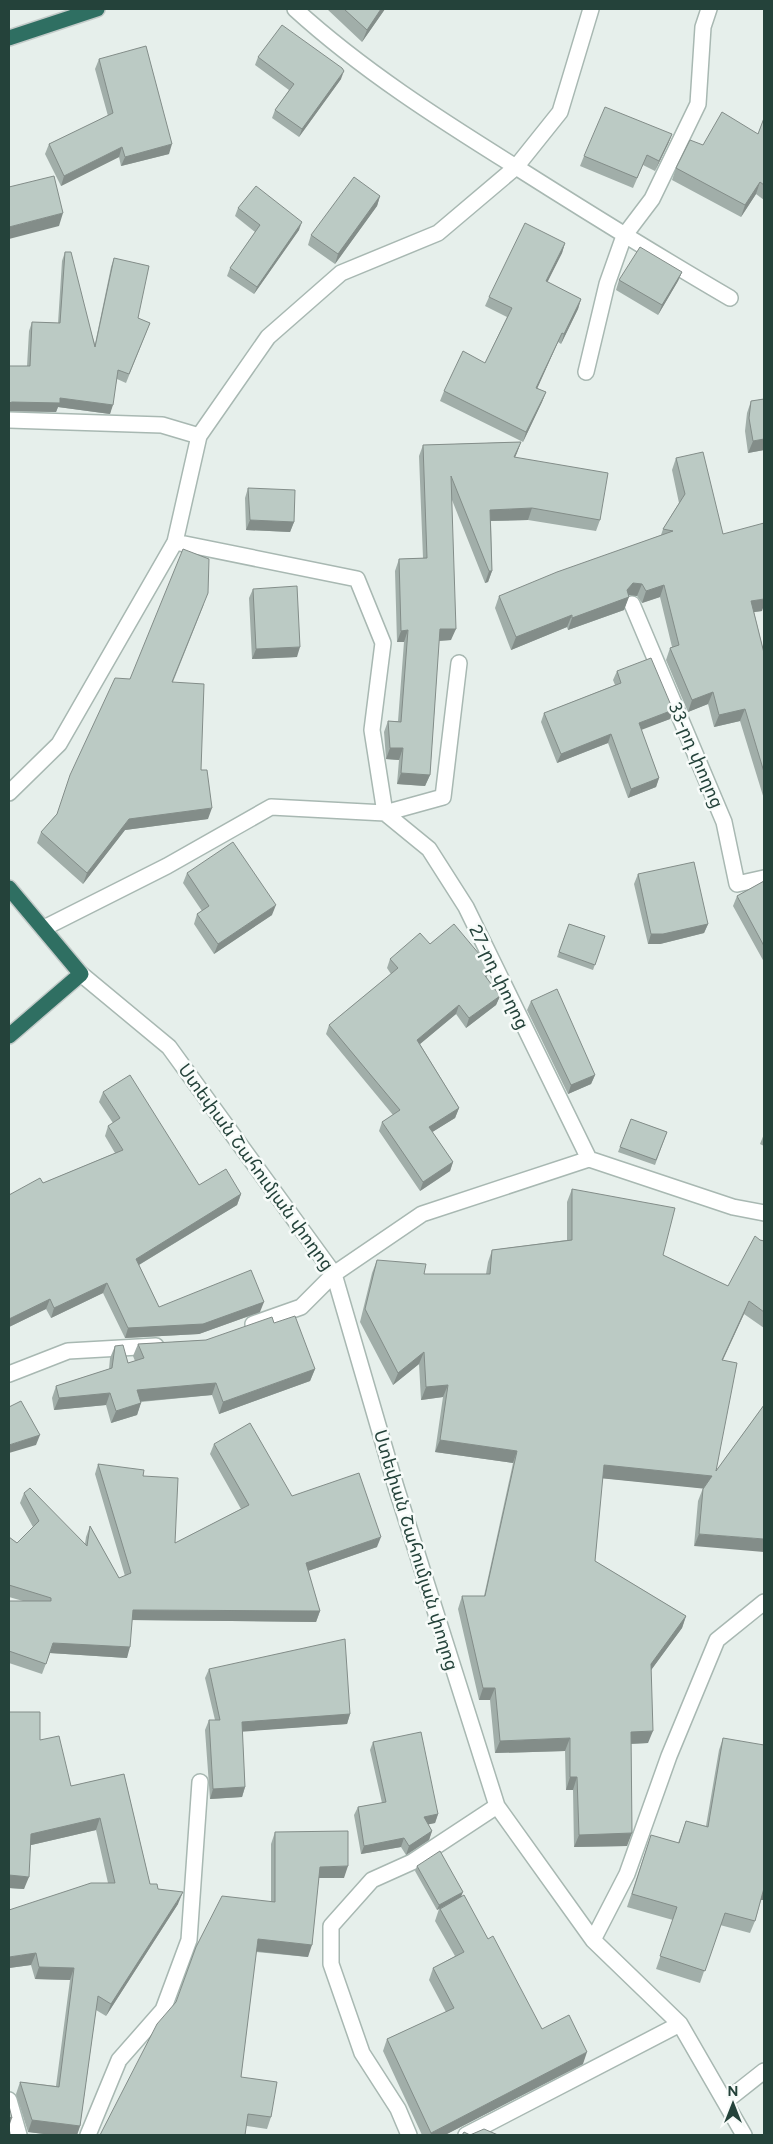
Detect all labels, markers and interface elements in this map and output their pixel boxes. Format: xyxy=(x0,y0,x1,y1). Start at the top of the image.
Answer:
street label: 33-րդ փողոց xyxy=(664,699,728,811)
street label: 27-րդ փողոց xyxy=(464,921,534,1033)
street label: Ստեփան Շահումյան փողոց xyxy=(173,1059,339,1275)
street label: Ստեփան Շահումյան փողոց xyxy=(369,1427,463,1673)
north arrow xyxy=(708,2079,758,2129)
text: N xyxy=(728,2083,738,2100)

